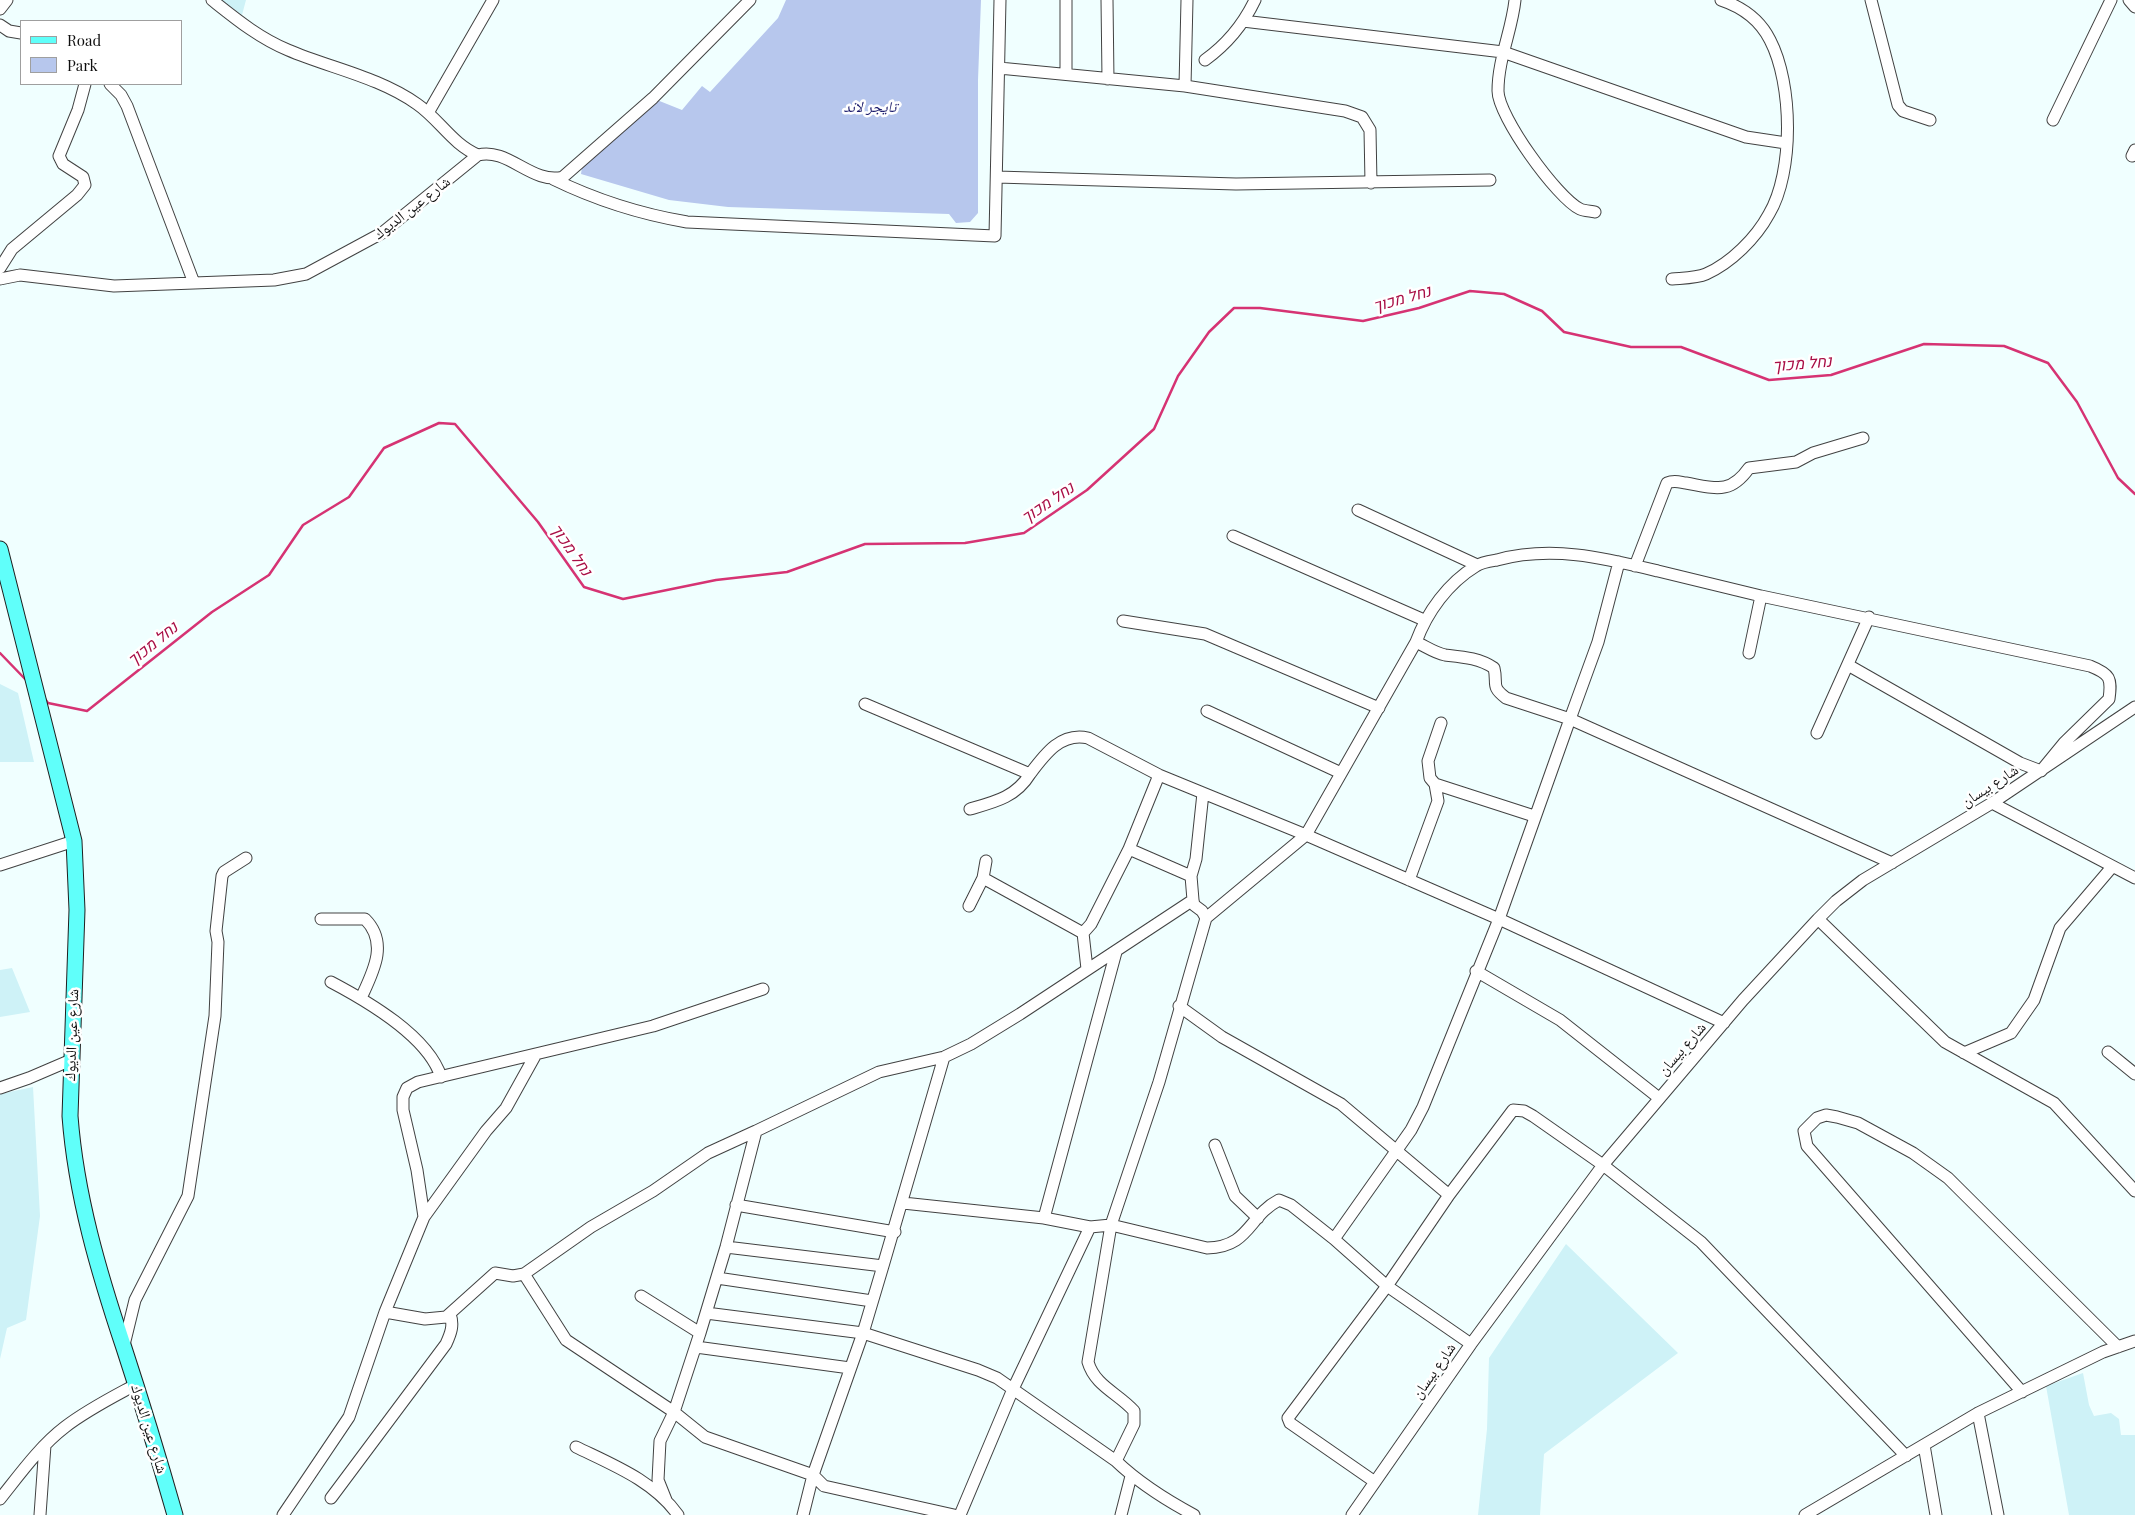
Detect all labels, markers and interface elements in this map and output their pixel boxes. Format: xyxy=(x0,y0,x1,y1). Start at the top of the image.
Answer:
legend xyxy=(20,20,182,85)
text: Road xyxy=(67,30,101,50)
text: Park xyxy=(67,55,98,75)
park label: تايجر لاند xyxy=(844,98,896,116)
street label: شارع عين الديوك xyxy=(370,173,454,243)
water label: נחל מכוך xyxy=(1371,282,1433,316)
water label: נחל מכוך xyxy=(1772,352,1832,376)
water label: נחל מכוך xyxy=(1018,478,1078,528)
water label: נחל מכוך xyxy=(546,520,596,580)
water label: נחל מכוך xyxy=(124,618,182,670)
street label: شارع بيسان xyxy=(1958,761,2022,811)
street label: شارع عين الديوك xyxy=(61,989,83,1081)
street label: شارع بيسان xyxy=(1654,1019,1710,1079)
street label: شارع بيسان xyxy=(1408,1340,1460,1402)
street label: شارع عين الديوك xyxy=(127,1382,171,1476)

